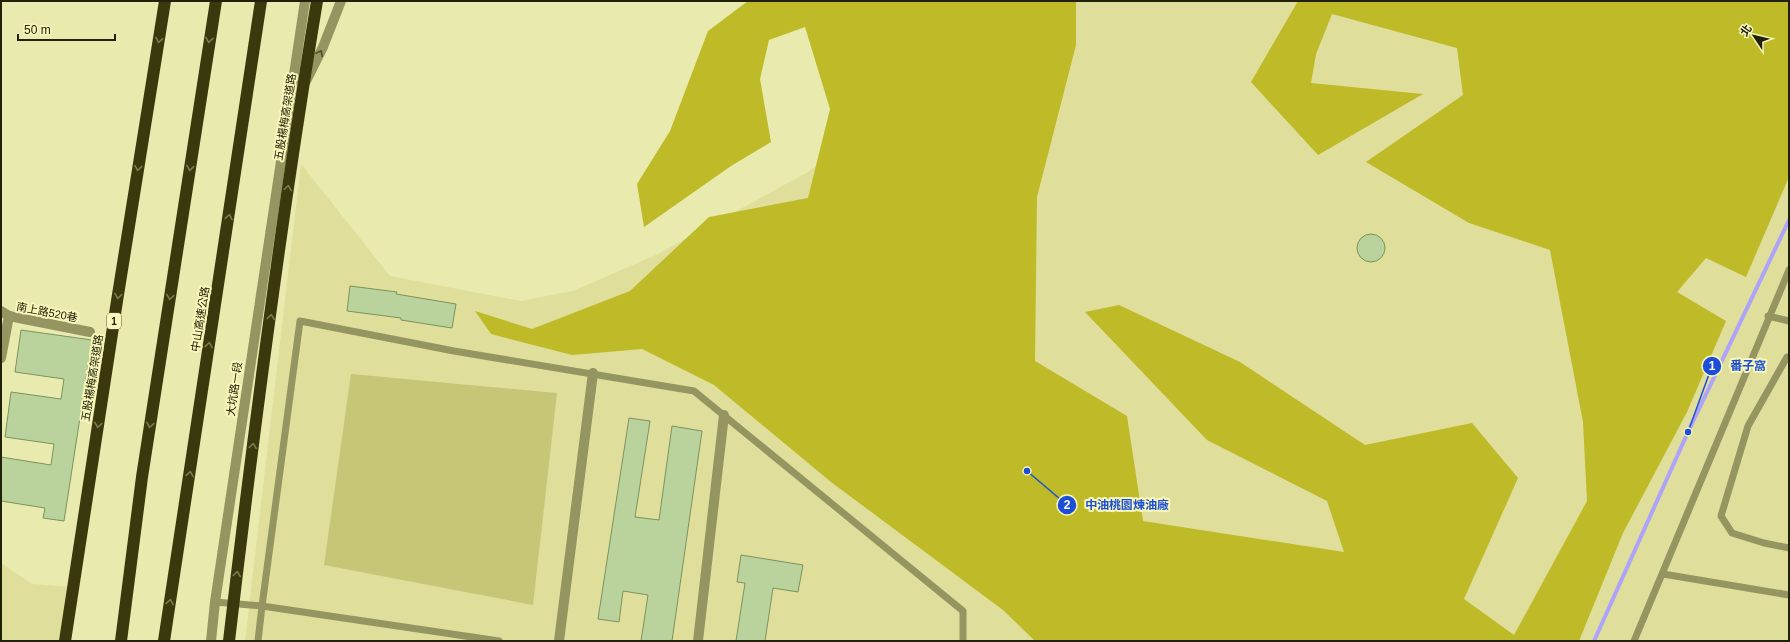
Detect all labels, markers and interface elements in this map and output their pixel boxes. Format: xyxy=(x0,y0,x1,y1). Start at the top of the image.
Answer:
scale bar xyxy=(18,16,115,42)
north arrow xyxy=(1734,16,1774,56)
text: 北 xyxy=(1738,22,1754,38)
text: 50 m xyxy=(24,23,51,37)
one-way arrow xyxy=(155,36,164,43)
one-way arrow xyxy=(206,36,214,43)
one-way arrow xyxy=(315,50,323,58)
street label: 五股楊梅高架道路 xyxy=(272,73,298,161)
one-way arrow xyxy=(134,165,143,171)
one-way arrow xyxy=(186,165,195,171)
one-way arrow xyxy=(283,185,292,191)
one-way arrow xyxy=(224,214,233,220)
street label: 中山高速公路 xyxy=(189,285,211,353)
one-way arrow xyxy=(114,293,123,299)
one-way arrow xyxy=(166,293,175,300)
street label: 南上路520巷 xyxy=(15,300,79,324)
road number: 1 xyxy=(107,313,121,329)
one-way arrow xyxy=(266,314,275,320)
street label: 五股楊梅高架道路 xyxy=(79,334,105,422)
one-way arrow xyxy=(204,342,213,348)
callout: 番子窩 xyxy=(1702,354,1774,378)
text: 1 xyxy=(1709,359,1716,373)
text: 番子窩 xyxy=(1730,359,1766,373)
street label: 大坑路一段 xyxy=(224,361,244,417)
one-way arrow xyxy=(94,422,103,428)
one-way arrow xyxy=(146,422,155,428)
one-way arrow xyxy=(248,442,257,449)
one-way arrow xyxy=(185,471,194,477)
callout: 中油桃園煉油廠 xyxy=(1057,493,1177,517)
text: 2 xyxy=(1064,498,1071,512)
text: 中油桃園煉油廠 xyxy=(1085,498,1169,512)
one-way arrow xyxy=(232,571,241,577)
one-way arrow xyxy=(165,599,174,606)

